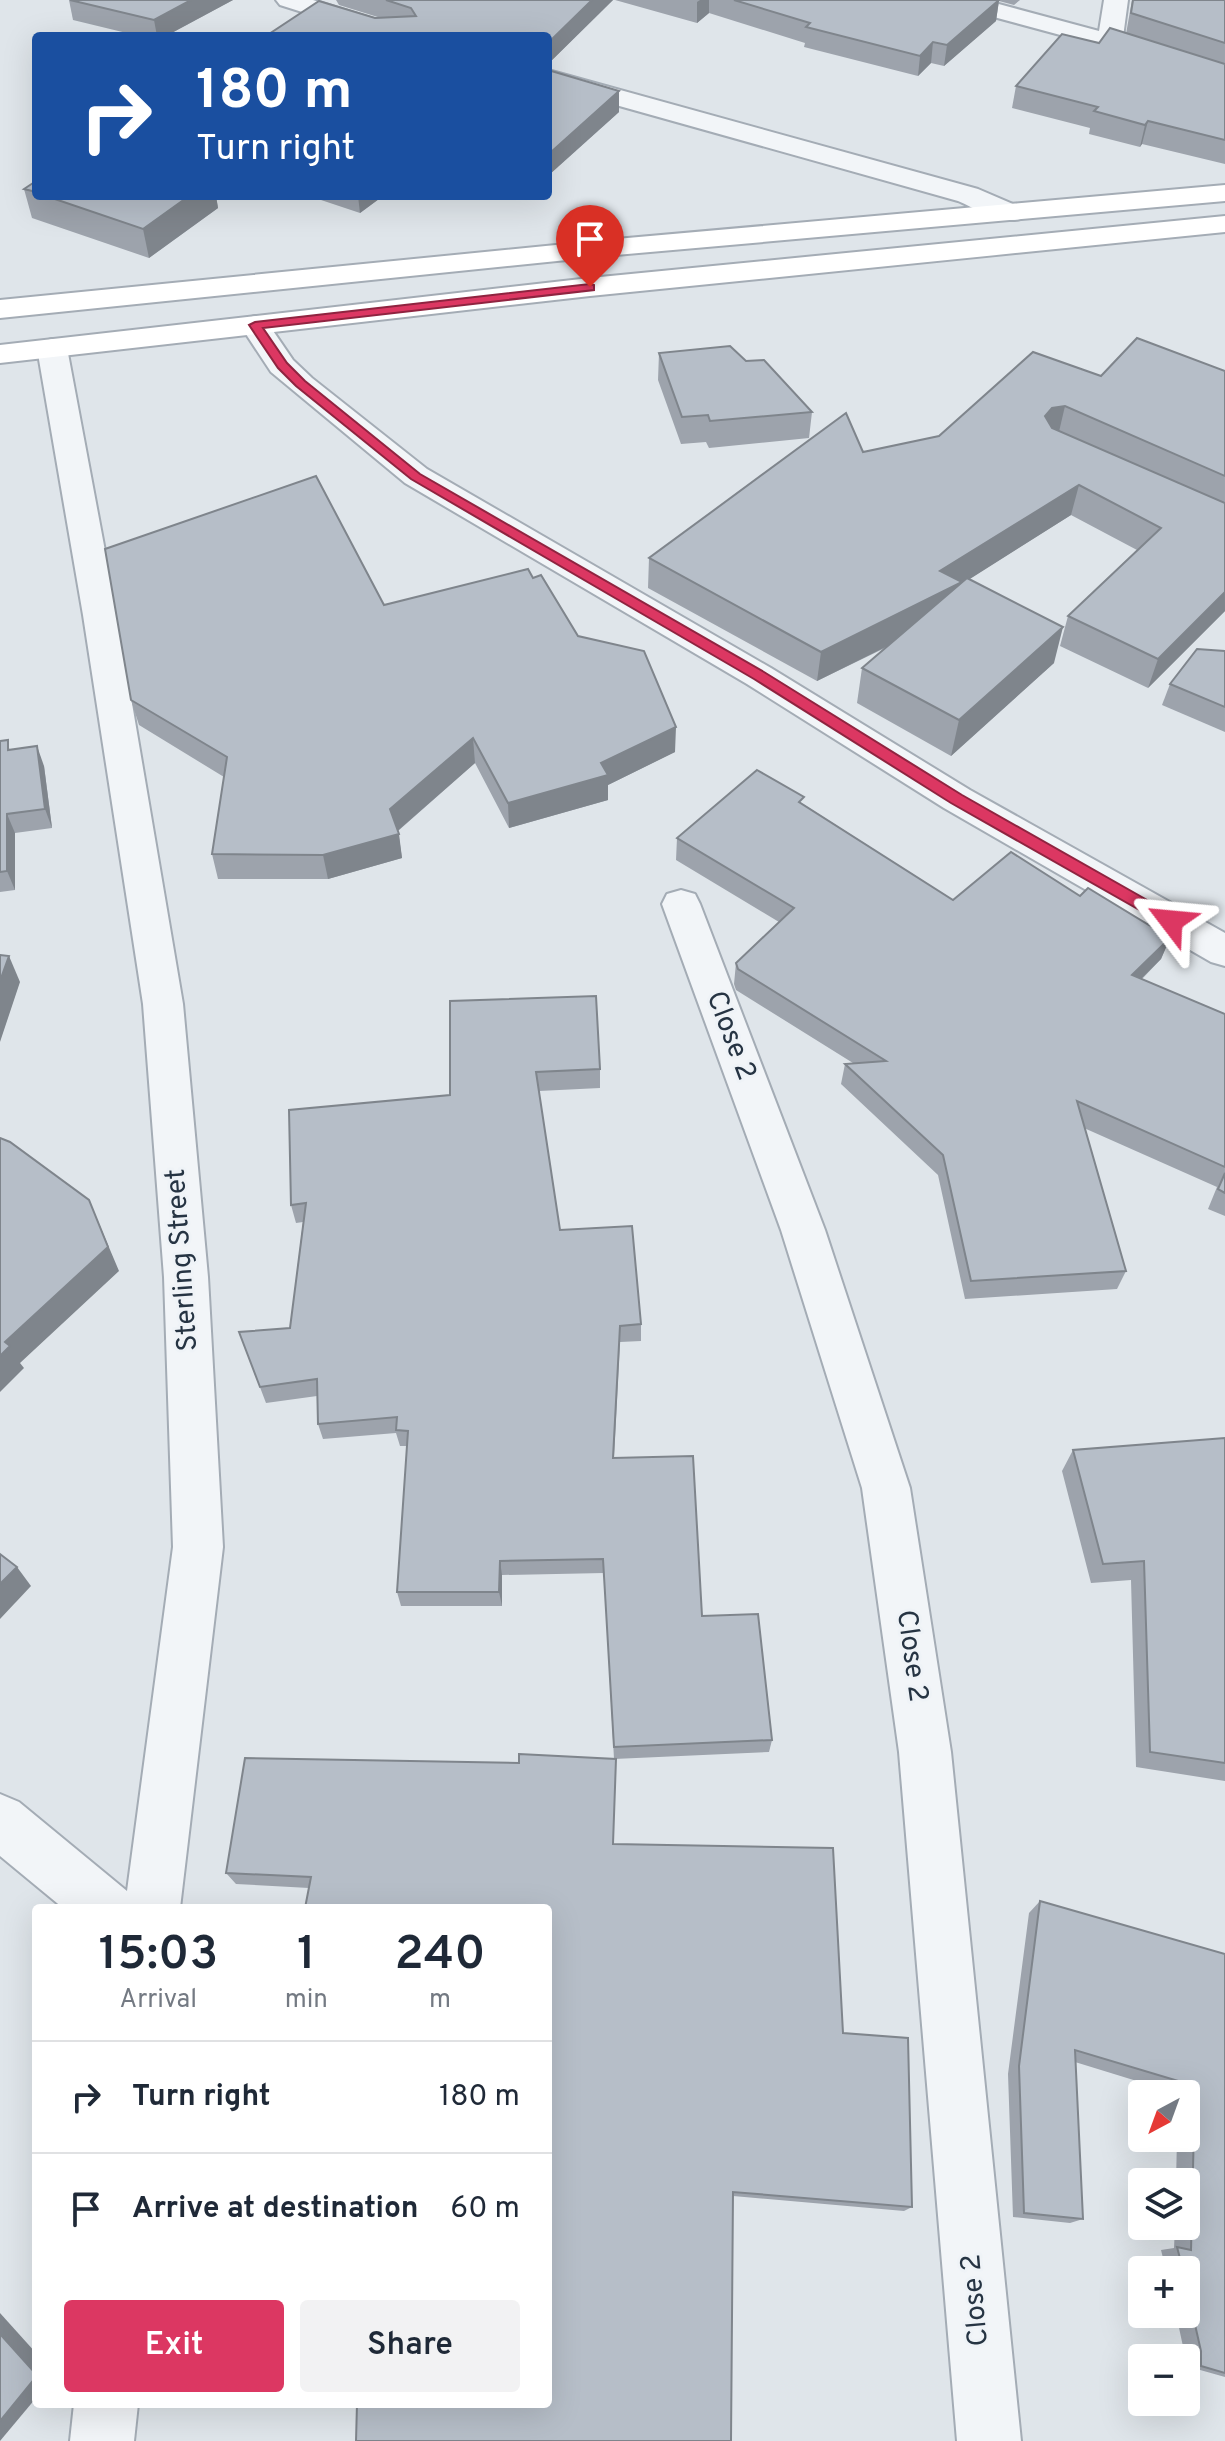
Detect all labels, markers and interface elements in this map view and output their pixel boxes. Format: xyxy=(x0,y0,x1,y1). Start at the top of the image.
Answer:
text: 180 m xyxy=(196,58,353,128)
icon: right xyxy=(64,64,168,168)
text: Turn right xyxy=(196,127,355,173)
pin xyxy=(556,205,624,287)
icon: arrive xyxy=(568,217,612,261)
position arrow xyxy=(1129,879,1213,963)
street label: Close 2 xyxy=(697,986,763,1086)
street label: Sterling Street xyxy=(159,1167,207,1353)
street label: Close 2 xyxy=(887,1608,935,1704)
text: 15:03 xyxy=(98,1926,218,1986)
text: 1 xyxy=(297,1926,316,1986)
text: 240 xyxy=(394,1926,485,1986)
text: Arrival xyxy=(120,1984,197,2017)
text: min xyxy=(285,1984,328,2017)
text: m xyxy=(429,1984,451,2017)
icon: right xyxy=(64,2075,108,2119)
text: Turn right xyxy=(132,2079,270,2116)
text: 180 m xyxy=(439,2079,520,2116)
north arrow xyxy=(1128,2080,1200,2152)
map controls xyxy=(1128,2080,1200,2416)
button: layers xyxy=(1128,2168,1200,2240)
icon: arrive xyxy=(64,2187,108,2231)
text: Arrive at destination xyxy=(132,2191,418,2228)
text: 60 m xyxy=(450,2191,520,2228)
street label: Close 2 xyxy=(954,2252,998,2348)
button: + xyxy=(1128,2256,1200,2328)
button: Exit xyxy=(64,2300,284,2392)
button: Share xyxy=(300,2300,520,2392)
button: − xyxy=(1128,2344,1200,2416)

